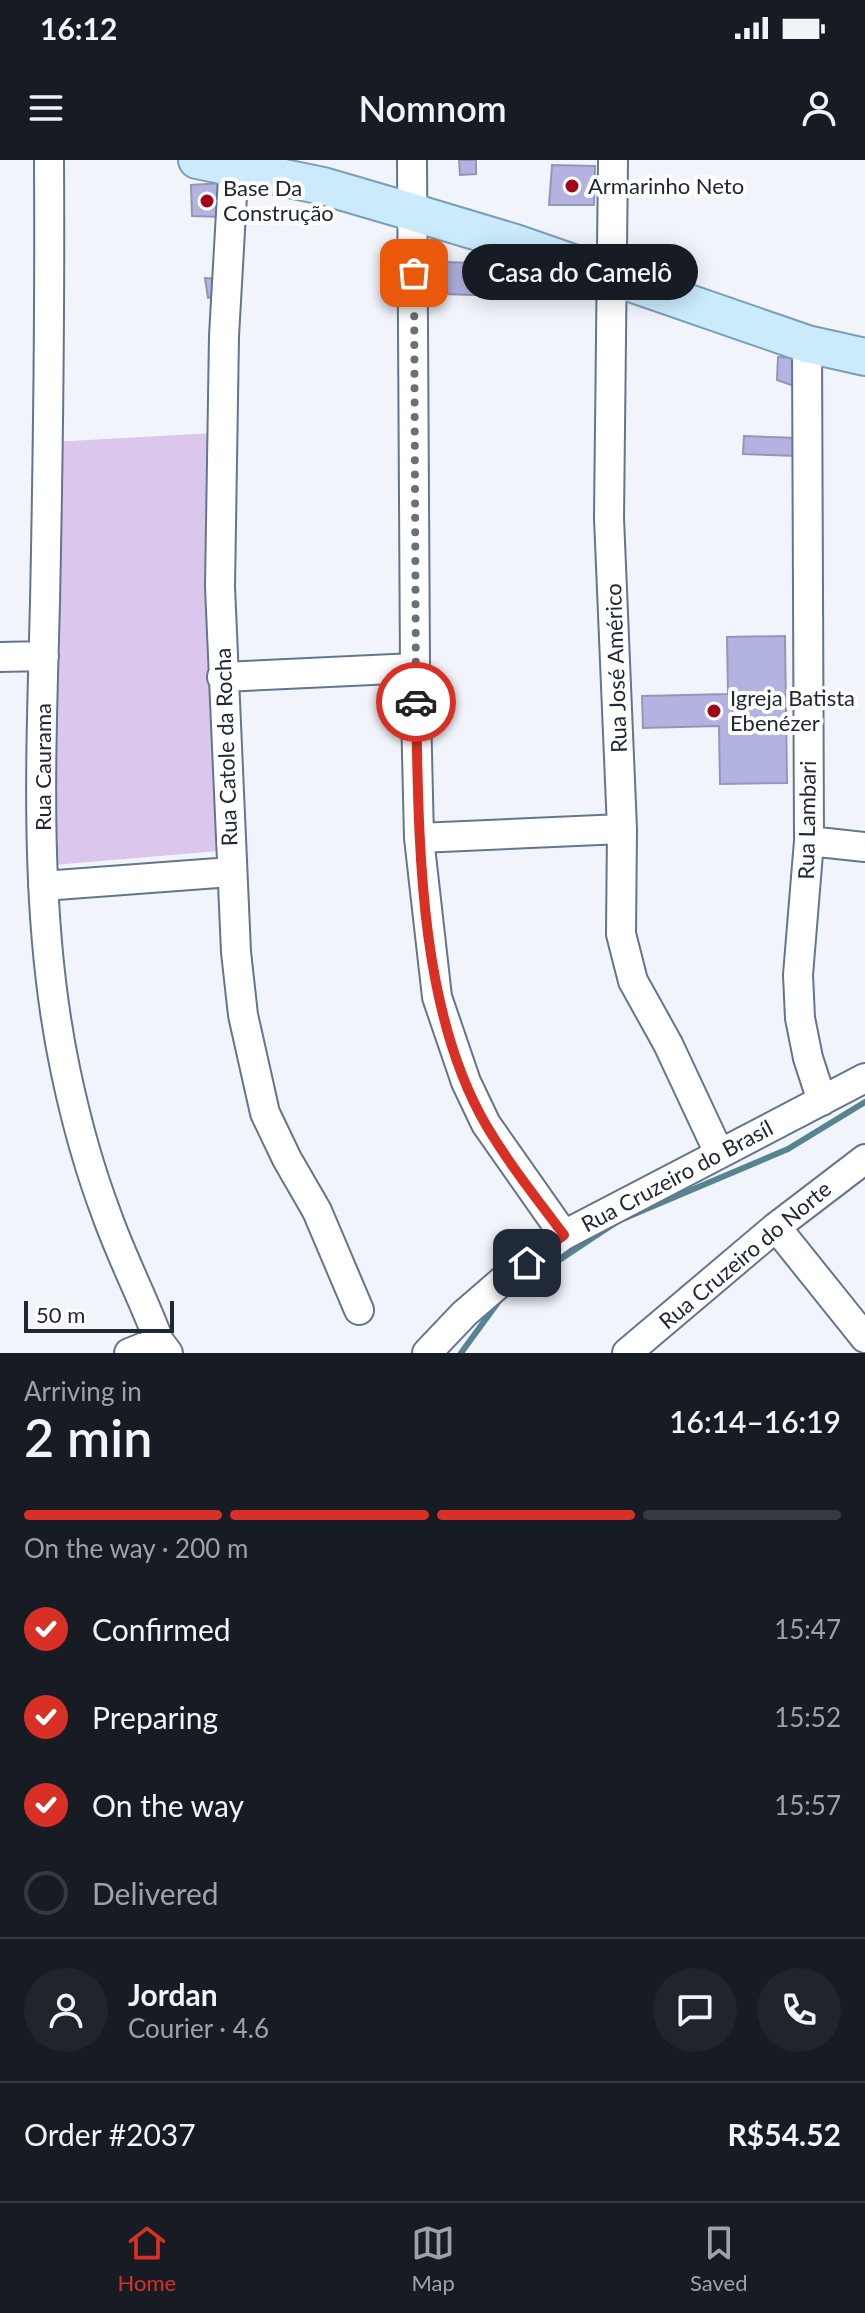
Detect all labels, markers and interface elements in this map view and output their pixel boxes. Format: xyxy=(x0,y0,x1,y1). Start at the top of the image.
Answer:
text: 16:12 xyxy=(40,10,117,46)
icon: menu xyxy=(24,86,68,130)
text: Nomnom xyxy=(358,86,507,130)
icon: person xyxy=(797,86,841,130)
place label: Armarinho Neto xyxy=(588,172,744,199)
place label: Base Da Construção xyxy=(223,174,334,226)
marker: Armarinho Neto xyxy=(563,177,581,195)
marker: Base Da Construção xyxy=(198,192,216,210)
pin xyxy=(380,239,448,307)
callout: Casa do Camelô xyxy=(462,245,698,301)
icon: bag xyxy=(392,251,436,295)
text: Casa do Camelô xyxy=(488,256,672,288)
street label: Rua José Américo xyxy=(599,583,632,753)
street label: Rua Catole da Rocha xyxy=(209,647,242,847)
courier xyxy=(376,662,456,742)
icon: car xyxy=(394,680,438,724)
place label: Igreja Batista Ebenézer xyxy=(730,684,855,736)
marker: Igreja Batista Ebenézer xyxy=(705,702,723,720)
street label: Rua Caurama xyxy=(29,703,56,831)
street label: Rua Lambari xyxy=(792,760,821,880)
street label: Rua Cruzeiro do Brasíl xyxy=(576,1114,777,1237)
street label: Rua Cruzeiro do Norte xyxy=(653,1175,836,1334)
pin xyxy=(493,1229,561,1297)
icon: home xyxy=(505,1241,549,1285)
scale bar xyxy=(24,1297,174,1333)
text: 50 m xyxy=(36,1301,85,1328)
text: Arriving in xyxy=(24,1375,142,1407)
text: 16:14–16:19 xyxy=(669,1403,841,1439)
text: 2 min xyxy=(24,1406,152,1468)
text: On the way · 200 m xyxy=(24,1532,248,1564)
icon: check xyxy=(24,1607,68,1651)
text: Confirmed xyxy=(92,1611,231,1647)
text: 15:47 xyxy=(774,1613,841,1645)
icon: check xyxy=(24,1695,68,1739)
text: Preparing xyxy=(92,1699,218,1735)
text: 15:52 xyxy=(774,1701,841,1733)
icon: check xyxy=(24,1783,68,1827)
text: On the way xyxy=(92,1787,244,1823)
text: 15:57 xyxy=(774,1789,841,1821)
text: Delivered xyxy=(92,1875,219,1911)
button: person xyxy=(24,1968,108,2052)
button: chat xyxy=(653,1968,737,2052)
button: phone xyxy=(757,1968,841,2052)
text: Jordan xyxy=(128,1976,218,2012)
text: Courier · 4.6 xyxy=(128,2012,269,2044)
text: Order #2037 xyxy=(24,2116,196,2152)
text: R$54.52 xyxy=(728,2116,841,2152)
tab: Home xyxy=(117,2221,176,2296)
tab: Map xyxy=(411,2221,455,2296)
tab: Saved xyxy=(690,2221,747,2296)

